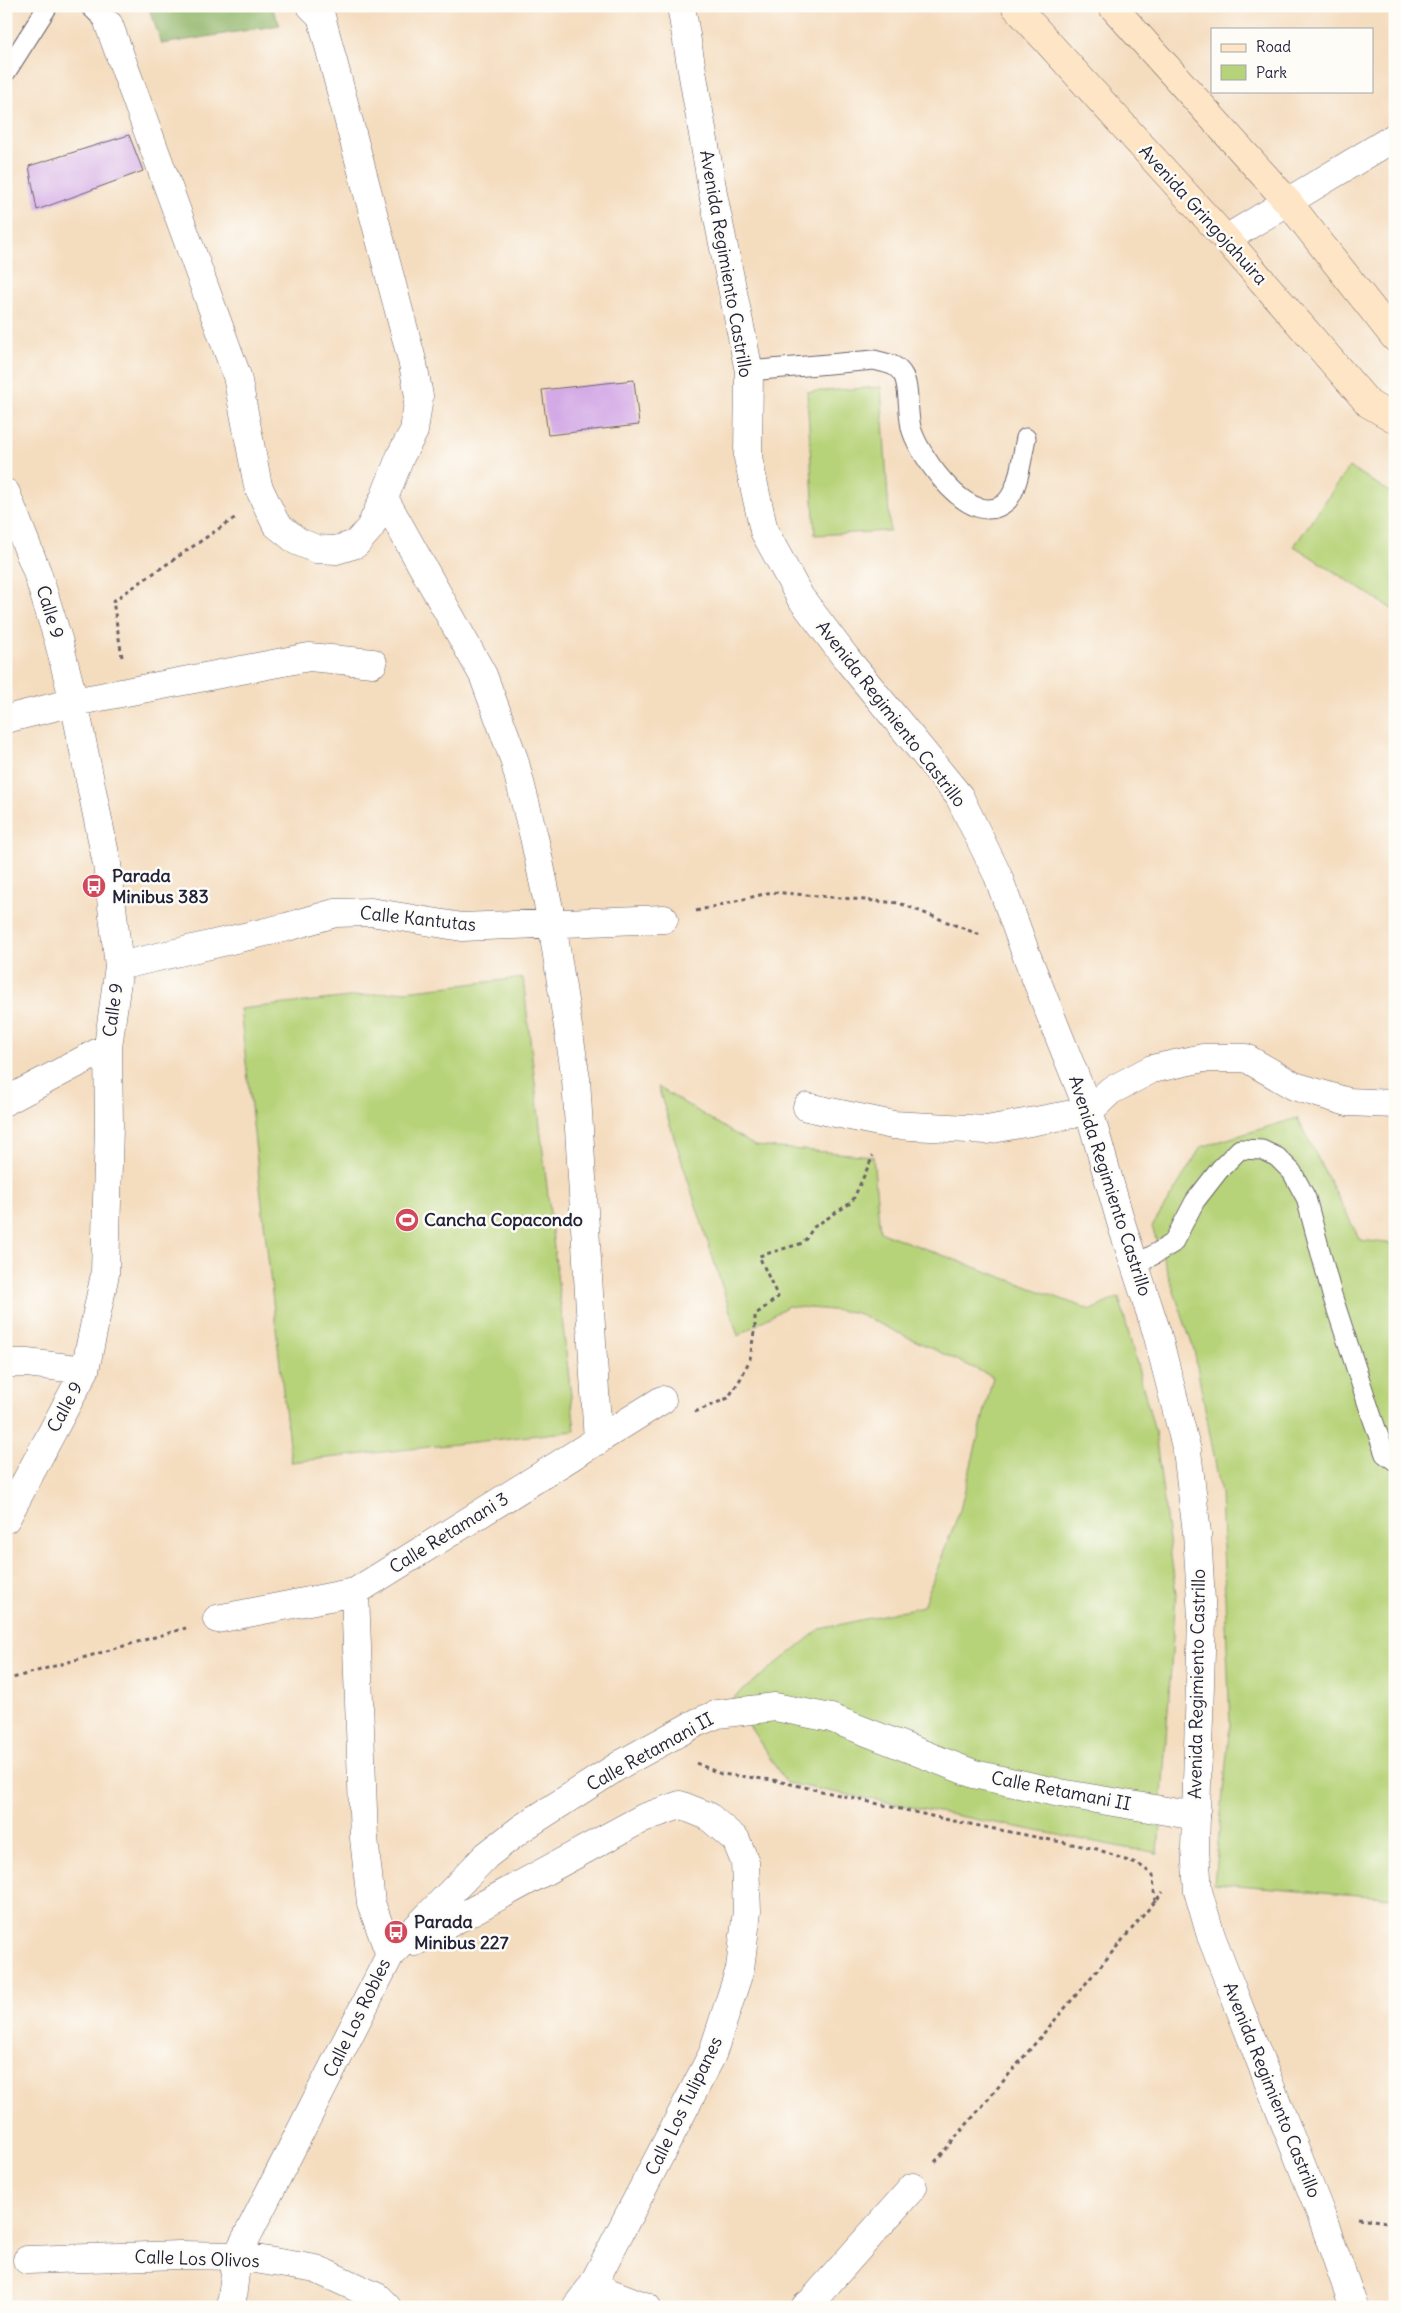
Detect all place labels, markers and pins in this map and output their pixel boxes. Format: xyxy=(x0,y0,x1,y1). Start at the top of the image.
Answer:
place label: Parada Minibus 383 xyxy=(112,864,209,908)
bus stop icon: Parada Minibus 383 xyxy=(81,873,107,899)
sports icon: Cancha Copacondo xyxy=(394,1207,420,1233)
place label: Cancha Copacondo xyxy=(424,1208,583,1231)
place label: Parada Minibus 227 xyxy=(414,1910,509,1954)
bus stop icon: Parada Minibus 227 xyxy=(383,1919,409,1945)

